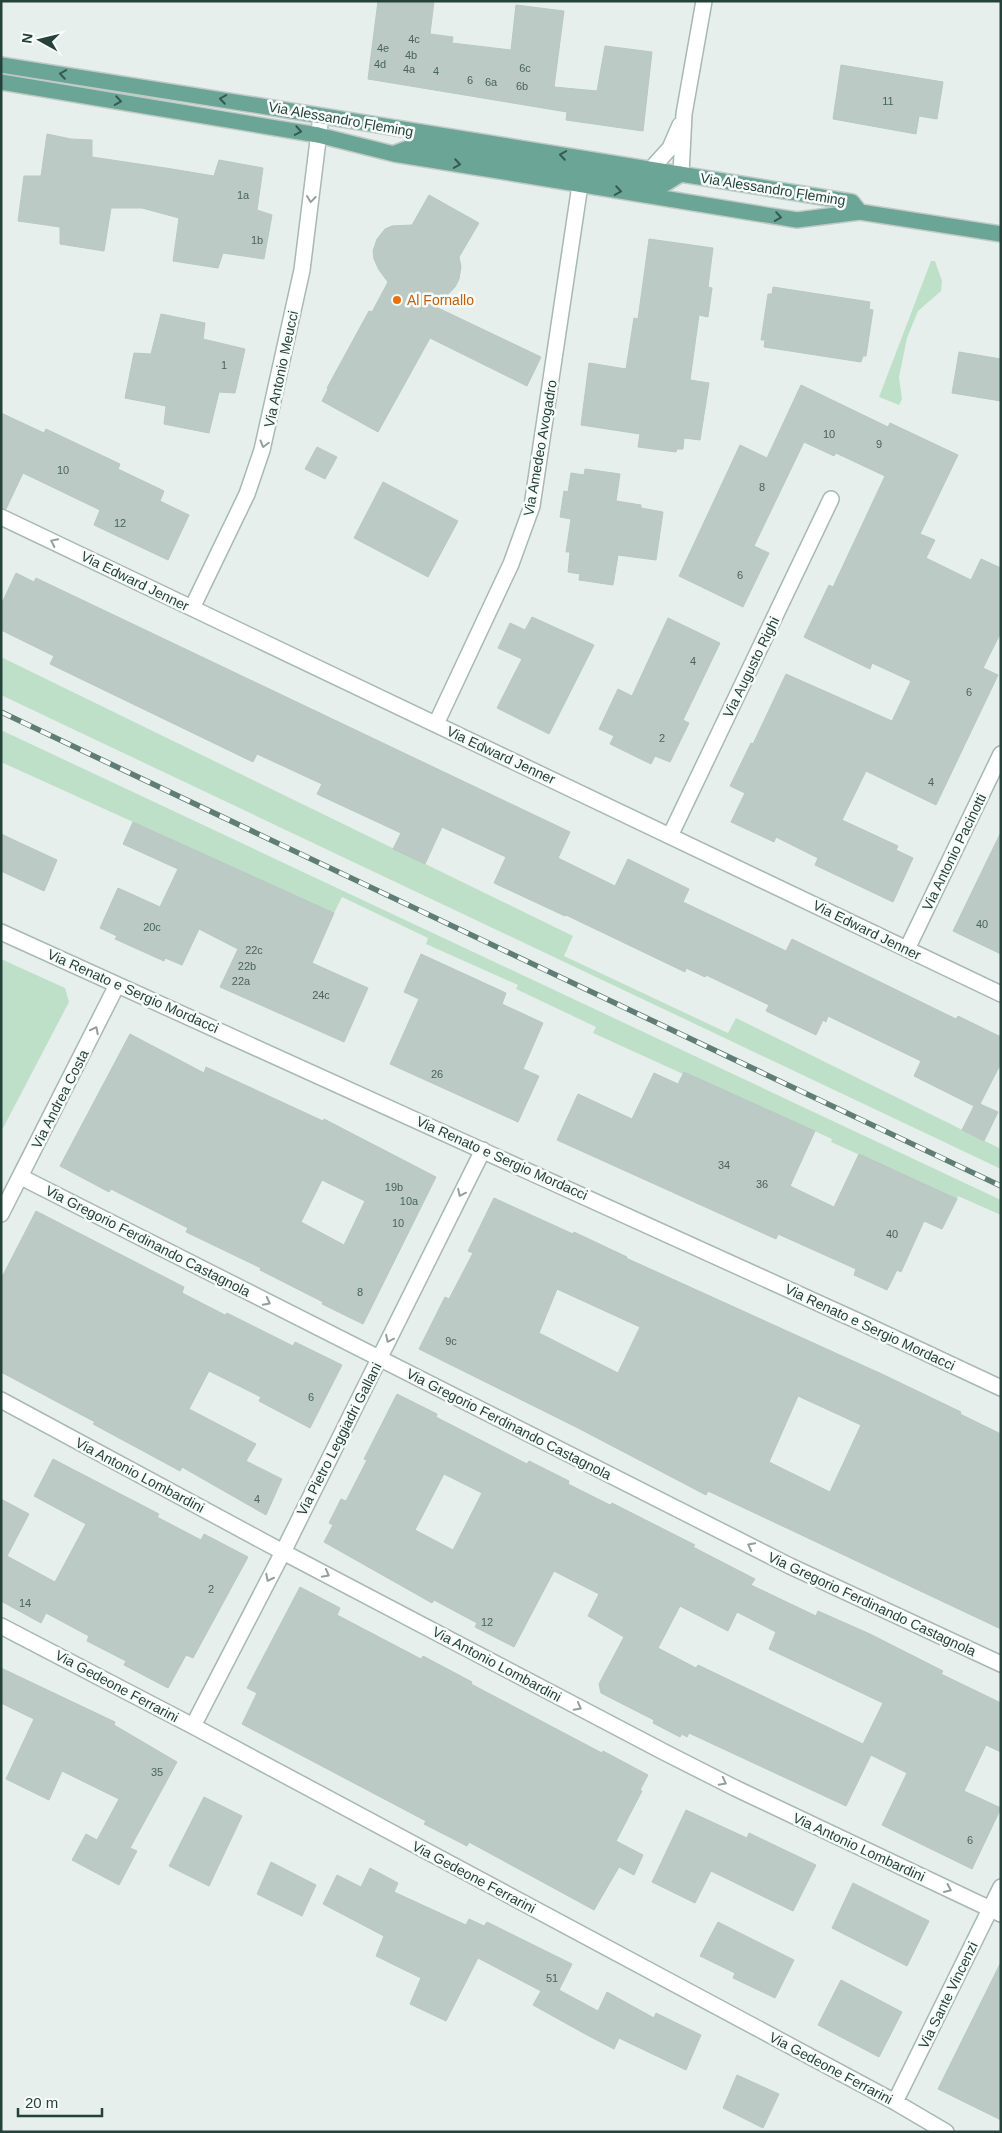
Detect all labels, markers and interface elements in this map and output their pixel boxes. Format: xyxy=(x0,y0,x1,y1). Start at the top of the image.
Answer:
north arrow xyxy=(15,15,65,65)
text: N xyxy=(18,32,36,44)
house number: 4c xyxy=(408,33,420,45)
house number: 4e xyxy=(377,42,389,54)
house number: 4b xyxy=(405,49,417,61)
house number: 4d xyxy=(374,58,386,70)
house number: 6c xyxy=(519,62,531,74)
house number: 4a xyxy=(403,63,416,75)
house number: 4 xyxy=(433,65,439,77)
one-way arrow xyxy=(59,70,67,80)
house number: 6 xyxy=(467,74,473,86)
house number: 6a xyxy=(485,76,498,88)
house number: 6b xyxy=(516,80,528,92)
one-way arrow xyxy=(219,95,228,105)
house number: 11 xyxy=(882,95,894,107)
one-way arrow xyxy=(114,96,123,106)
street label: Via Alessandro Fleming xyxy=(267,98,415,140)
one-way arrow xyxy=(294,126,303,136)
one-way arrow xyxy=(559,151,568,161)
one-way arrow xyxy=(453,159,462,169)
street label: Via Alessandro Fleming xyxy=(699,170,847,208)
one-way arrow xyxy=(613,185,622,195)
house number: 1a xyxy=(237,189,250,201)
one-way arrow xyxy=(306,195,316,203)
one-way arrow xyxy=(774,211,782,221)
house number: 1b xyxy=(251,234,263,246)
place label: Al Fornallo xyxy=(407,292,474,308)
marker: Al Fornallo xyxy=(391,294,403,306)
street label: Via Antonio Meucci xyxy=(261,309,301,429)
house number: 1 xyxy=(221,359,227,371)
street label: Via Amedeo Avogadro xyxy=(520,378,560,517)
house number: 10 xyxy=(823,428,835,440)
house number: 9 xyxy=(876,438,882,450)
one-way arrow xyxy=(259,440,269,448)
house number: 10 xyxy=(57,464,69,476)
house number: 8 xyxy=(759,481,765,493)
house number: 12 xyxy=(114,517,126,529)
one-way arrow xyxy=(50,538,59,548)
street label: Via Edward Jenner xyxy=(78,548,192,614)
house number: 6 xyxy=(737,569,743,581)
street label: Via Augusto Righi xyxy=(720,614,782,720)
house number: 4 xyxy=(690,655,696,667)
house number: 6 xyxy=(966,686,972,698)
street label: Via Edward Jenner xyxy=(444,723,558,787)
house number: 2 xyxy=(659,732,665,744)
house number: 4 xyxy=(928,776,934,788)
street label: Via Antonio Pacinotti xyxy=(919,791,989,913)
street label: Via Edward Jenner xyxy=(810,897,924,963)
house number: 40 xyxy=(976,918,988,930)
house number: 20c xyxy=(143,921,161,933)
house number: 22c xyxy=(245,944,263,956)
street label: Via Renato e Sergio Mordacci xyxy=(45,946,221,1036)
house number: 22b xyxy=(238,960,256,972)
house number: 22a xyxy=(232,975,251,987)
house number: 24c xyxy=(312,989,330,1001)
one-way arrow xyxy=(89,1026,99,1035)
street label: Via Andrea Costa xyxy=(28,1047,92,1151)
house number: 26 xyxy=(431,1068,443,1080)
street label: Via Renato e Sergio Mordacci xyxy=(414,1113,590,1203)
house number: 34 xyxy=(718,1159,730,1171)
house number: 36 xyxy=(756,1178,768,1190)
house number: 19b xyxy=(385,1181,403,1193)
street label: Via Gregorio Ferdinando Castagnola xyxy=(43,1182,253,1300)
one-way arrow xyxy=(457,1188,467,1197)
house number: 10a xyxy=(400,1195,419,1207)
house number: 10 xyxy=(392,1217,404,1229)
house number: 40 xyxy=(886,1228,898,1240)
street label: Via Renato e Sergio Mordacci xyxy=(782,1281,958,1373)
house number: 8 xyxy=(357,1286,363,1298)
one-way arrow xyxy=(262,1296,271,1306)
one-way arrow xyxy=(385,1334,395,1343)
house number: 9c xyxy=(445,1335,457,1347)
street label: Via Pietro Leggiadri Gallani xyxy=(293,1360,385,1518)
street label: Via Gregorio Ferdinando Castagnola xyxy=(404,1365,614,1483)
house number: 6 xyxy=(308,1391,314,1403)
street label: Via Antonio Lombardini xyxy=(73,1434,207,1516)
house number: 4 xyxy=(254,1493,260,1505)
one-way arrow xyxy=(747,1542,756,1552)
street label: Via Gregorio Ferdinando Castagnola xyxy=(765,1549,979,1659)
one-way arrow xyxy=(321,1568,330,1578)
one-way arrow xyxy=(265,1573,275,1582)
house number: 2 xyxy=(208,1583,214,1595)
house number: 14 xyxy=(19,1597,31,1609)
house number: 12 xyxy=(481,1616,493,1628)
street label: Via Antonio Lombardini xyxy=(430,1623,564,1705)
street label: Via Gedeone Ferrarini xyxy=(53,1647,181,1725)
one-way arrow xyxy=(573,1701,582,1711)
house number: 35 xyxy=(151,1766,163,1778)
one-way arrow xyxy=(717,1776,726,1786)
street label: Via Antonio Lombardini xyxy=(790,1809,928,1885)
house number: 6 xyxy=(967,1834,973,1846)
street label: Via Gedeone Ferrarini xyxy=(410,1838,538,1916)
one-way arrow xyxy=(943,1883,952,1893)
street label: Via Sante Vincenzi xyxy=(915,1939,981,2051)
house number: 51 xyxy=(546,1972,558,1984)
street label: Via Gedeone Ferrarini xyxy=(767,2029,895,2107)
scale bar xyxy=(18,2086,101,2118)
text: 20 m xyxy=(25,2094,58,2111)

